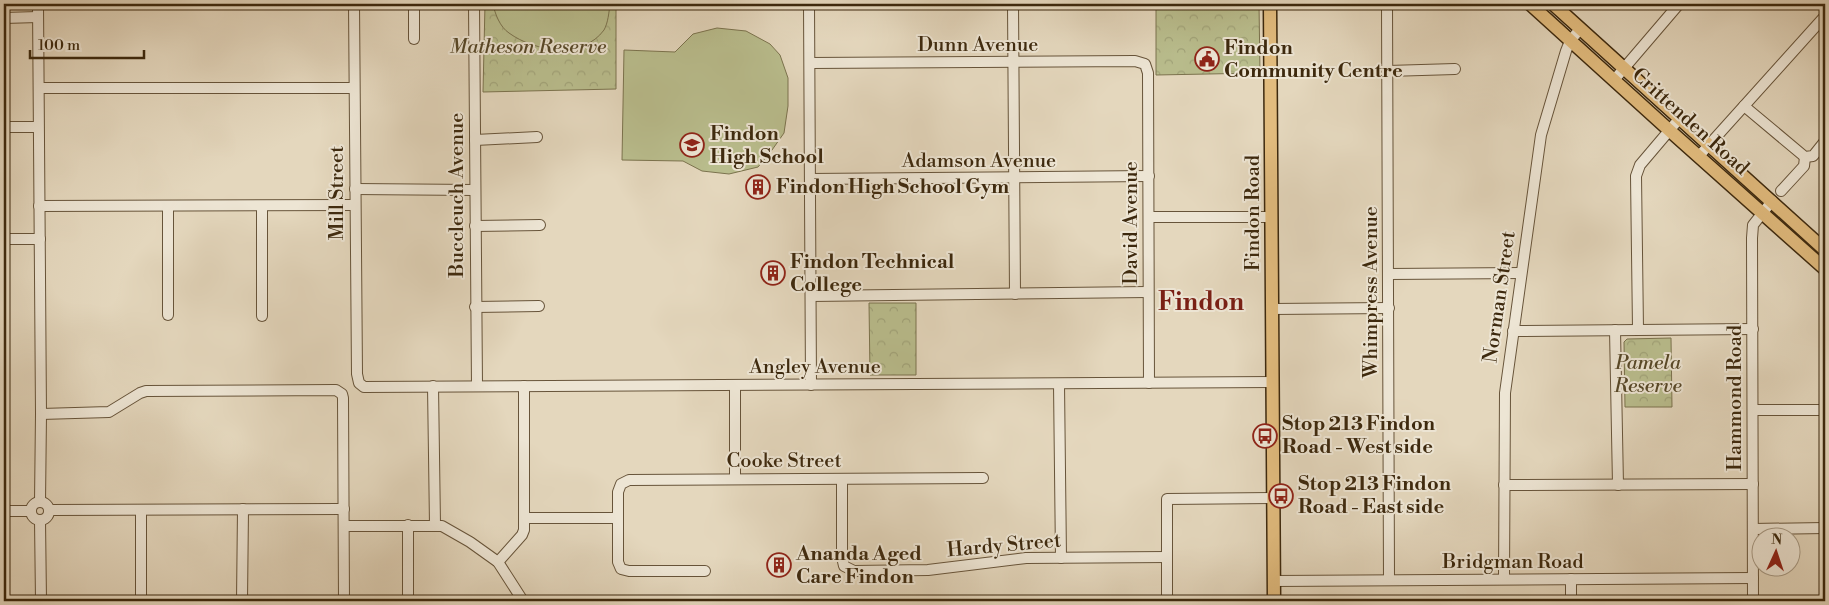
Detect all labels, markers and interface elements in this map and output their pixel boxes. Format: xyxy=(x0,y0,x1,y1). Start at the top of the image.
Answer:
scale bar xyxy=(30,28,144,60)
street label: Dunn Avenue xyxy=(918,33,1038,58)
park label: Matheson Reserve xyxy=(450,35,607,60)
text: 100 m xyxy=(38,36,80,55)
place label: Findon Community Centre xyxy=(1224,36,1403,84)
public building icon: Findon Community Centre xyxy=(1194,46,1220,72)
street label: Crittenden Road xyxy=(1626,63,1754,182)
street label: Buccleuch Avenue xyxy=(445,113,470,278)
place label: Findon High School xyxy=(710,122,824,170)
school or university icon: Findon High School xyxy=(679,132,705,158)
street label: Mill Street xyxy=(325,146,350,240)
street label: Adamson Avenue xyxy=(901,149,1056,174)
street label: Findon Road xyxy=(1241,154,1266,271)
street label: David Avenue xyxy=(1119,161,1144,285)
building icon: Findon High School Gym xyxy=(745,174,771,200)
place label: Findon High School Gym xyxy=(776,175,1009,200)
street label: Whimpress Avenue xyxy=(1359,206,1384,379)
street label: Norman Street xyxy=(1478,229,1522,365)
place label: Findon Technical College xyxy=(790,250,955,298)
building icon: Findon Technical College xyxy=(760,260,786,286)
district label: Findon xyxy=(1158,287,1245,318)
street label: Hammond Road xyxy=(1723,324,1748,471)
park label: Pamela Reserve xyxy=(1613,351,1683,399)
street label: Angley Avenue xyxy=(748,355,881,380)
place label: Stop 213 Findon Road - West side xyxy=(1282,412,1436,460)
bus stop icon: Stop 213 Findon Road - West side xyxy=(1252,423,1278,449)
street label: Cooke Street xyxy=(726,449,842,474)
place label: Stop 213 Findon Road - East side xyxy=(1298,472,1452,520)
bus stop icon: Stop 213 Findon Road - East side xyxy=(1268,483,1294,509)
north arrow xyxy=(1752,528,1802,578)
street label: Hardy Street xyxy=(946,529,1062,563)
text: N xyxy=(1771,531,1783,549)
place label: Ananda Aged Care Findon xyxy=(795,542,922,590)
street label: Bridgman Road xyxy=(1441,550,1584,575)
building icon: Ananda Aged Care Findon xyxy=(766,552,792,578)

